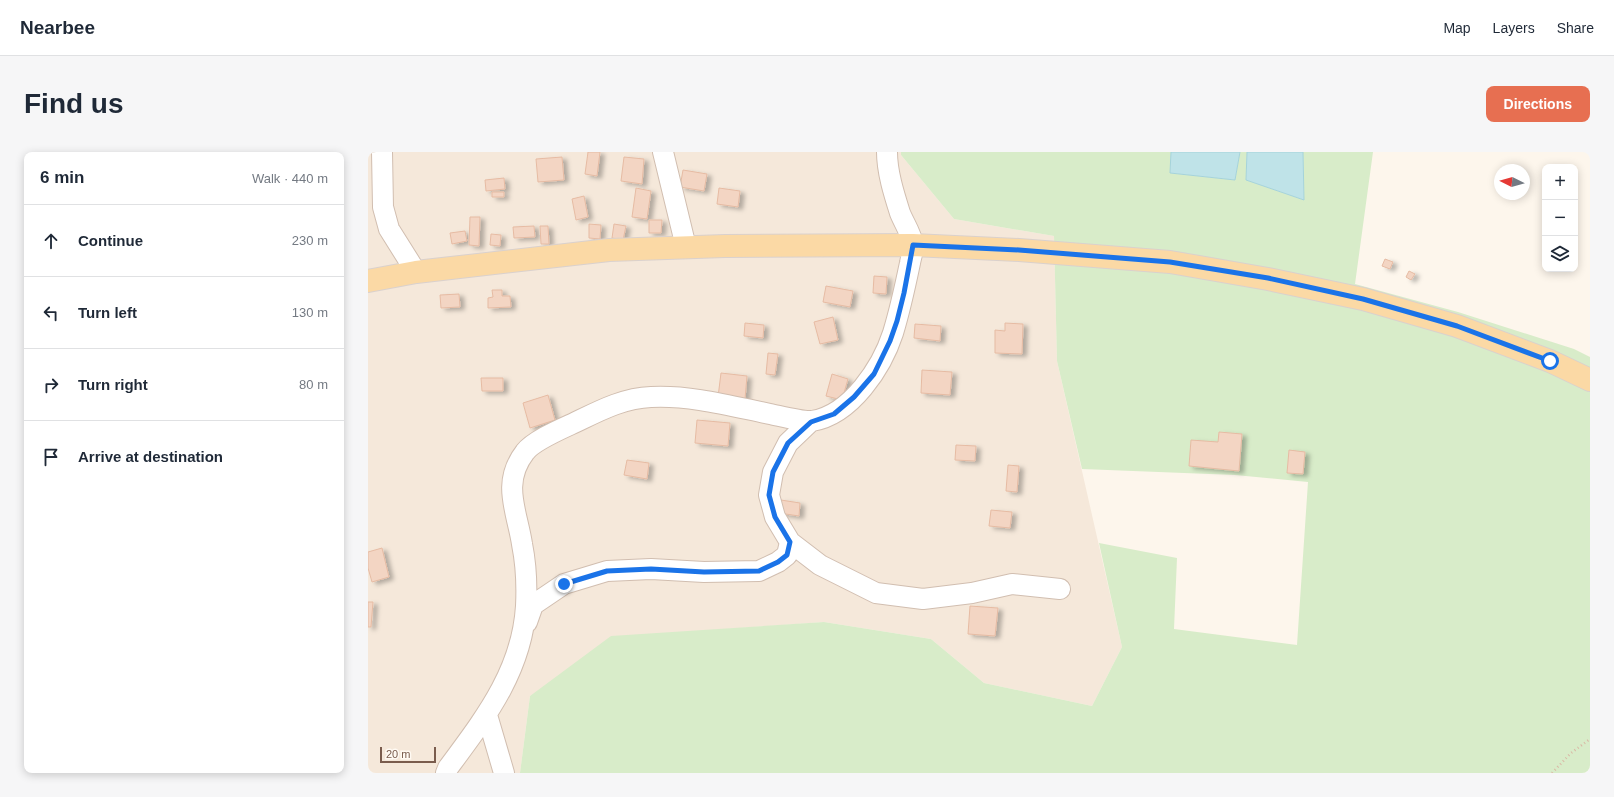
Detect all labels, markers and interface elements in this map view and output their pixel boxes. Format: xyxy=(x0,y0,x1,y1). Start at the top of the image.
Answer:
text: Nearbee xyxy=(20,17,95,38)
text: Map xyxy=(1443,20,1471,36)
text: Layers xyxy=(1493,20,1535,36)
text: Share xyxy=(1557,20,1594,36)
button: Directions xyxy=(1486,86,1590,122)
text: Find us xyxy=(24,88,124,119)
north arrow xyxy=(1494,164,1530,200)
map controls xyxy=(1542,164,1578,272)
button: + xyxy=(1542,164,1578,200)
text: 6 min xyxy=(40,168,84,187)
text: Walk · 440 m xyxy=(252,171,328,186)
button: − xyxy=(1542,200,1578,236)
icon: ahead xyxy=(40,230,62,252)
text: Continue xyxy=(78,232,143,249)
text: 230 m xyxy=(292,233,328,248)
button: layers xyxy=(1542,236,1578,272)
icon: left xyxy=(40,302,62,324)
text: Turn left xyxy=(78,304,137,321)
text: 130 m xyxy=(292,305,328,320)
route start xyxy=(1541,352,1559,370)
icon: right xyxy=(40,374,62,396)
text: Turn right xyxy=(78,376,148,393)
text: 80 m xyxy=(299,377,328,392)
icon: arrive xyxy=(40,446,62,468)
text: Arrive at destination xyxy=(78,448,223,465)
route end xyxy=(555,575,573,593)
scale bar xyxy=(380,745,436,764)
text: 20 m xyxy=(386,748,410,760)

